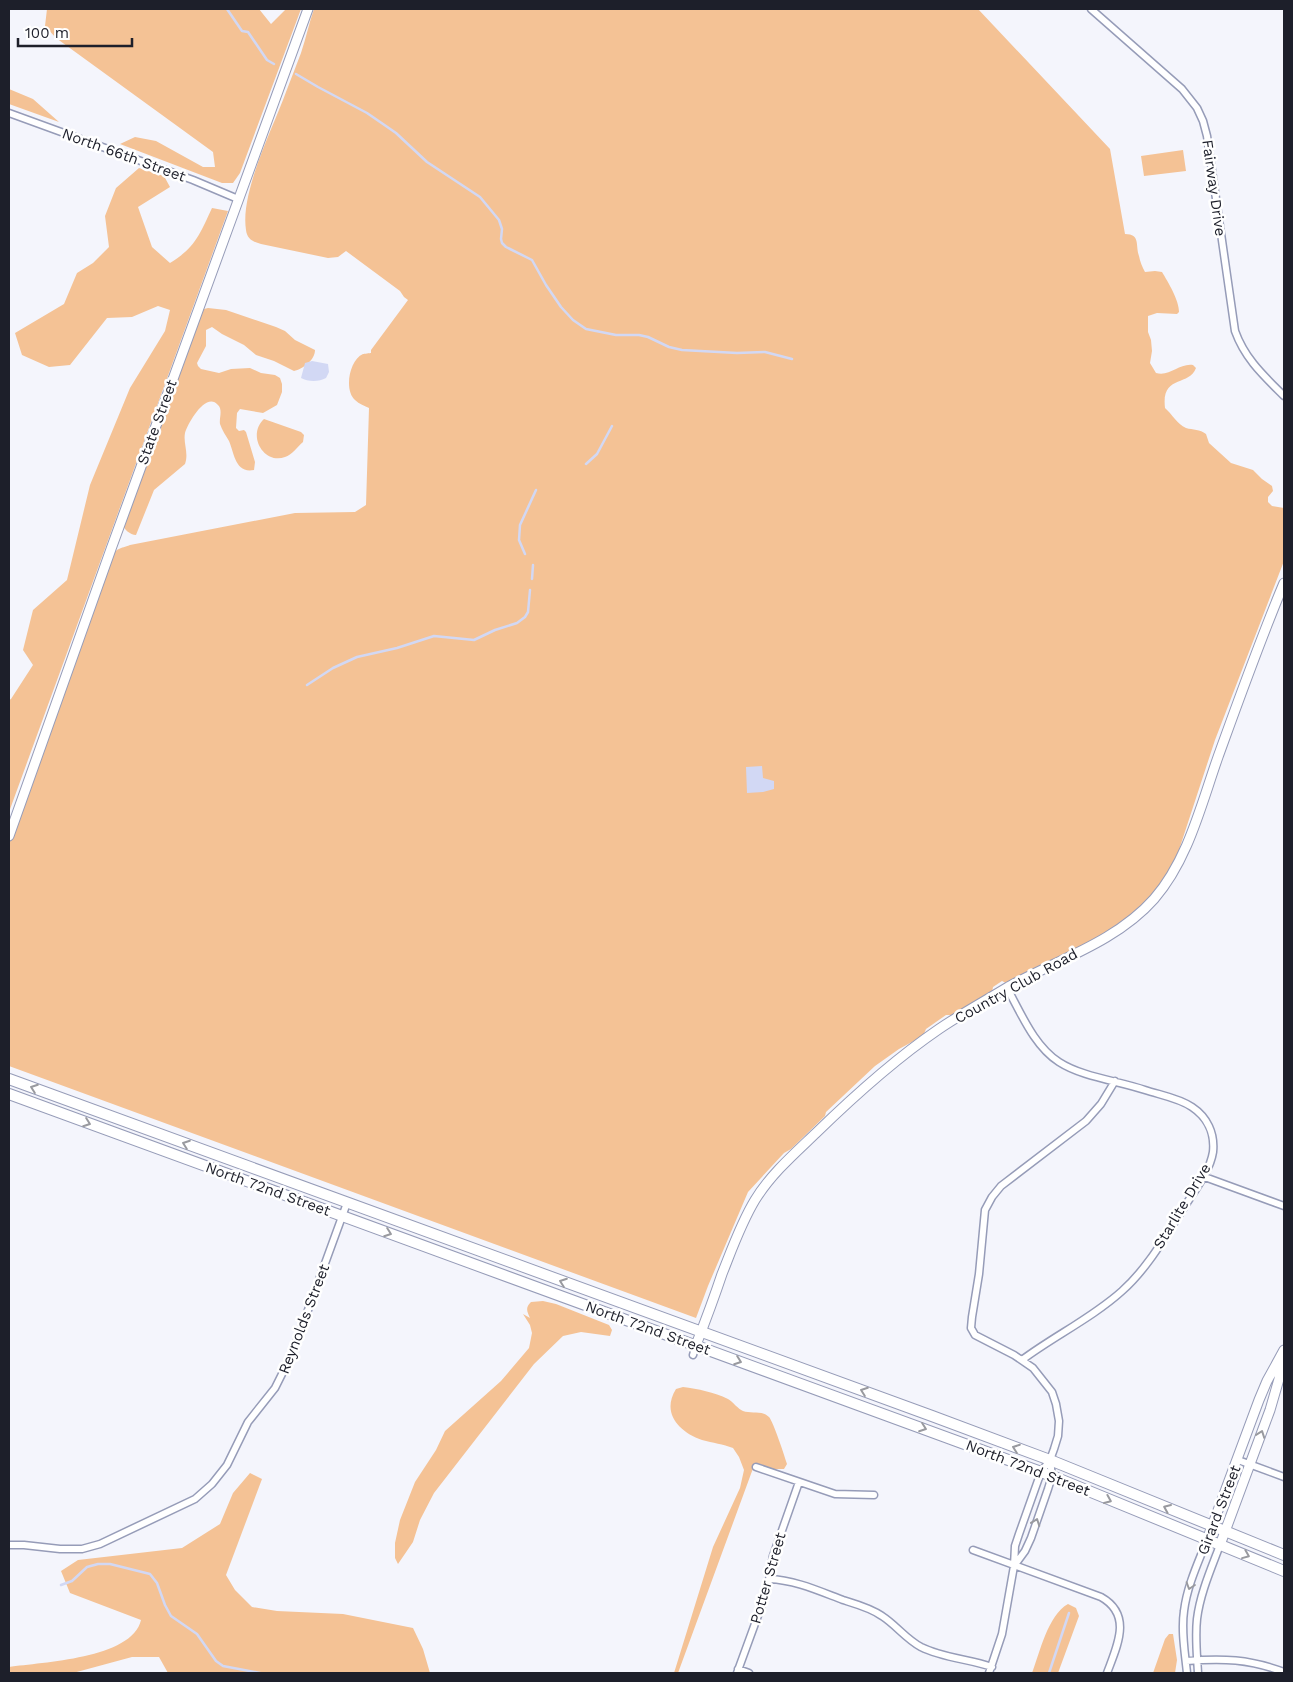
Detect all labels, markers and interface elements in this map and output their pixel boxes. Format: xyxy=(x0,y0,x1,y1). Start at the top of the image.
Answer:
scale bar xyxy=(18,15,131,47)
text: 100 m xyxy=(25,24,69,42)
street label: North 66th Street xyxy=(60,124,189,186)
street label: Fairway Drive xyxy=(1198,139,1230,237)
street label: State Street xyxy=(133,376,181,467)
street label: Country Club Road xyxy=(951,945,1081,1027)
one-way arrow xyxy=(30,1084,38,1094)
one-way arrow xyxy=(83,1117,91,1127)
one-way arrow xyxy=(182,1140,191,1150)
street label: North 72nd Street xyxy=(203,1158,334,1220)
street label: Starlite Drive xyxy=(1149,1160,1215,1252)
one-way arrow xyxy=(383,1227,392,1237)
street label: Reynolds Street xyxy=(275,1261,333,1376)
one-way arrow xyxy=(559,1278,568,1288)
street label: North 72nd Street xyxy=(583,1297,714,1359)
one-way arrow xyxy=(733,1355,742,1365)
one-way arrow xyxy=(860,1387,869,1397)
one-way arrow xyxy=(919,1422,927,1432)
one-way arrow xyxy=(1255,1430,1265,1439)
street label: North 72nd Street xyxy=(963,1436,1093,1500)
one-way arrow xyxy=(1013,1444,1021,1454)
street label: Girard Street xyxy=(1194,1462,1245,1557)
one-way arrow xyxy=(1103,1493,1112,1504)
one-way arrow xyxy=(1163,1504,1172,1514)
one-way arrow xyxy=(1030,1519,1040,1527)
street label: Potter Street xyxy=(746,1530,790,1626)
one-way arrow xyxy=(1241,1550,1249,1560)
one-way arrow xyxy=(1186,1581,1196,1590)

